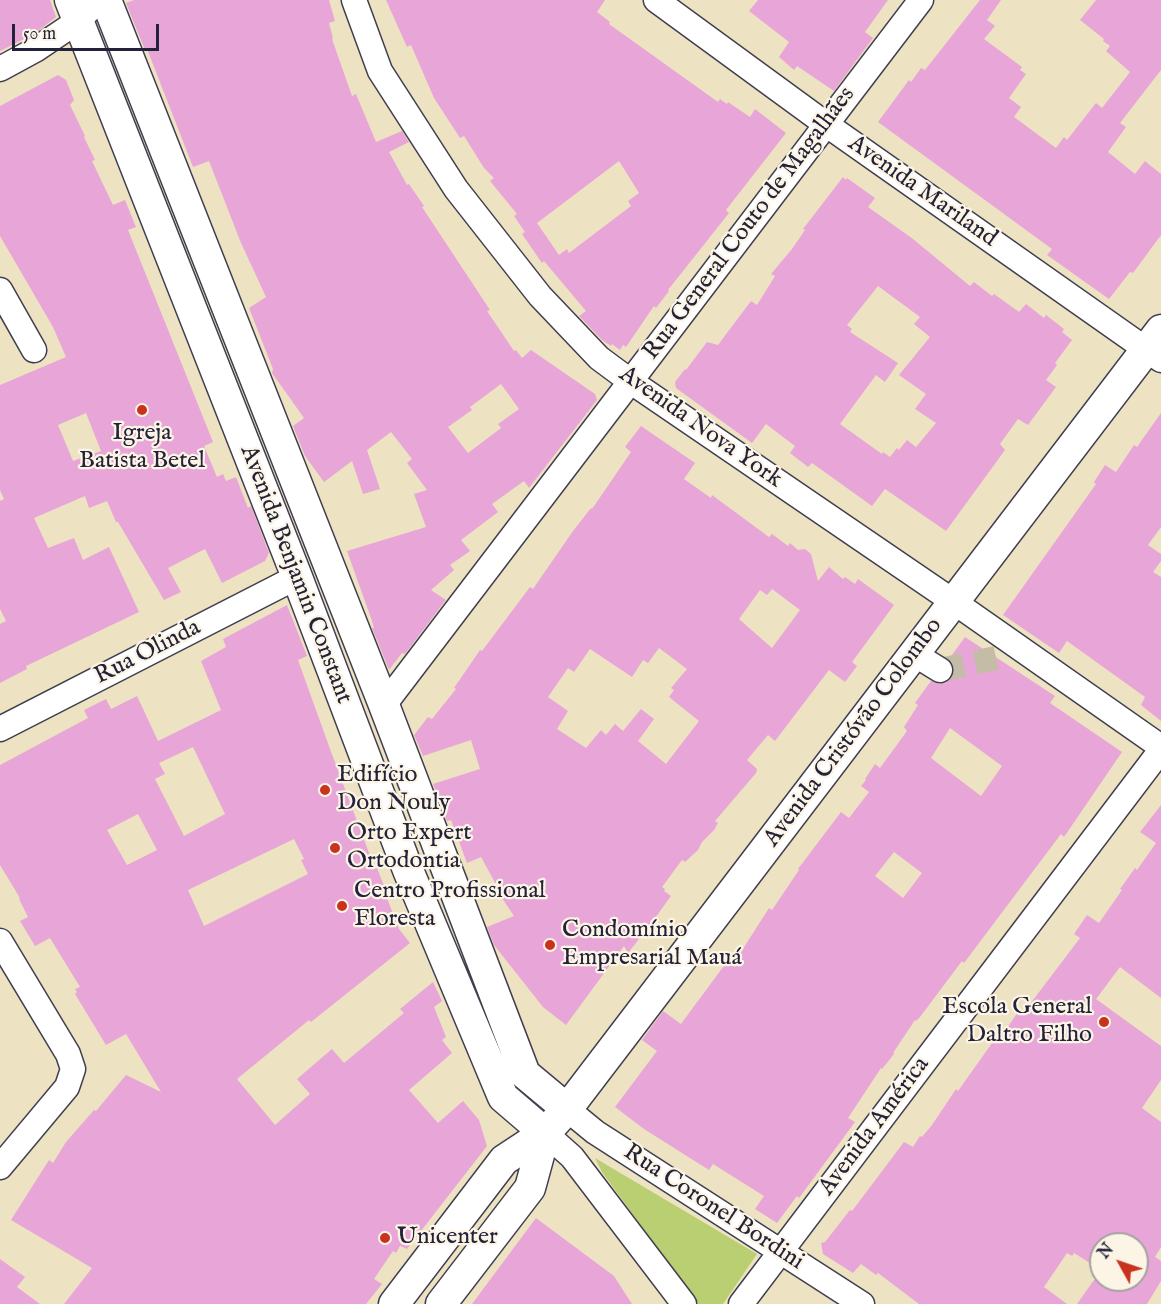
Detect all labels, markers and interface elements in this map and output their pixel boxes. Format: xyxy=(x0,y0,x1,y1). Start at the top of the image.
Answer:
scale bar xyxy=(15,12,162,50)
text: 50 m xyxy=(23,23,56,46)
street label: Rua General Couto de Magalhães xyxy=(638,82,862,366)
street label: Avenida Mariland xyxy=(842,130,1002,254)
street label: Avenida Nova York xyxy=(613,361,787,495)
marker: Igreja Batista Betel xyxy=(135,403,149,417)
place label: Igreja Batista Betel xyxy=(79,420,205,476)
street label: Avenida Benjamin Constant xyxy=(232,442,358,708)
street label: Avenida Cristóvão Colombo xyxy=(759,613,949,853)
street label: Rua Olinda xyxy=(90,614,206,692)
place label: Edifício Don Nouly xyxy=(337,762,451,818)
marker: Edifício Don Nouly xyxy=(318,783,332,797)
place label: Orto Expert Ortodontia xyxy=(347,820,471,876)
marker: Orto Expert Ortodontia xyxy=(328,841,342,855)
place label: Centro Profissional Floresta xyxy=(354,878,545,934)
marker: Centro Profissional Floresta xyxy=(335,899,349,913)
place label: Condomínio Empresarial Mauá xyxy=(562,917,742,973)
marker: Condomínio Empresarial Mauá xyxy=(543,938,557,952)
place label: Escola General Daltro Filho xyxy=(942,994,1092,1050)
marker: Escola General Daltro Filho xyxy=(1097,1015,1111,1029)
street label: Avenida América xyxy=(813,1052,937,1202)
street label: Rua Coronel Bordini xyxy=(617,1139,809,1277)
place label: Unicenter xyxy=(397,1224,498,1252)
marker: Unicenter xyxy=(378,1231,392,1245)
north arrow xyxy=(1089,1232,1149,1292)
text: N xyxy=(1095,1240,1119,1263)

